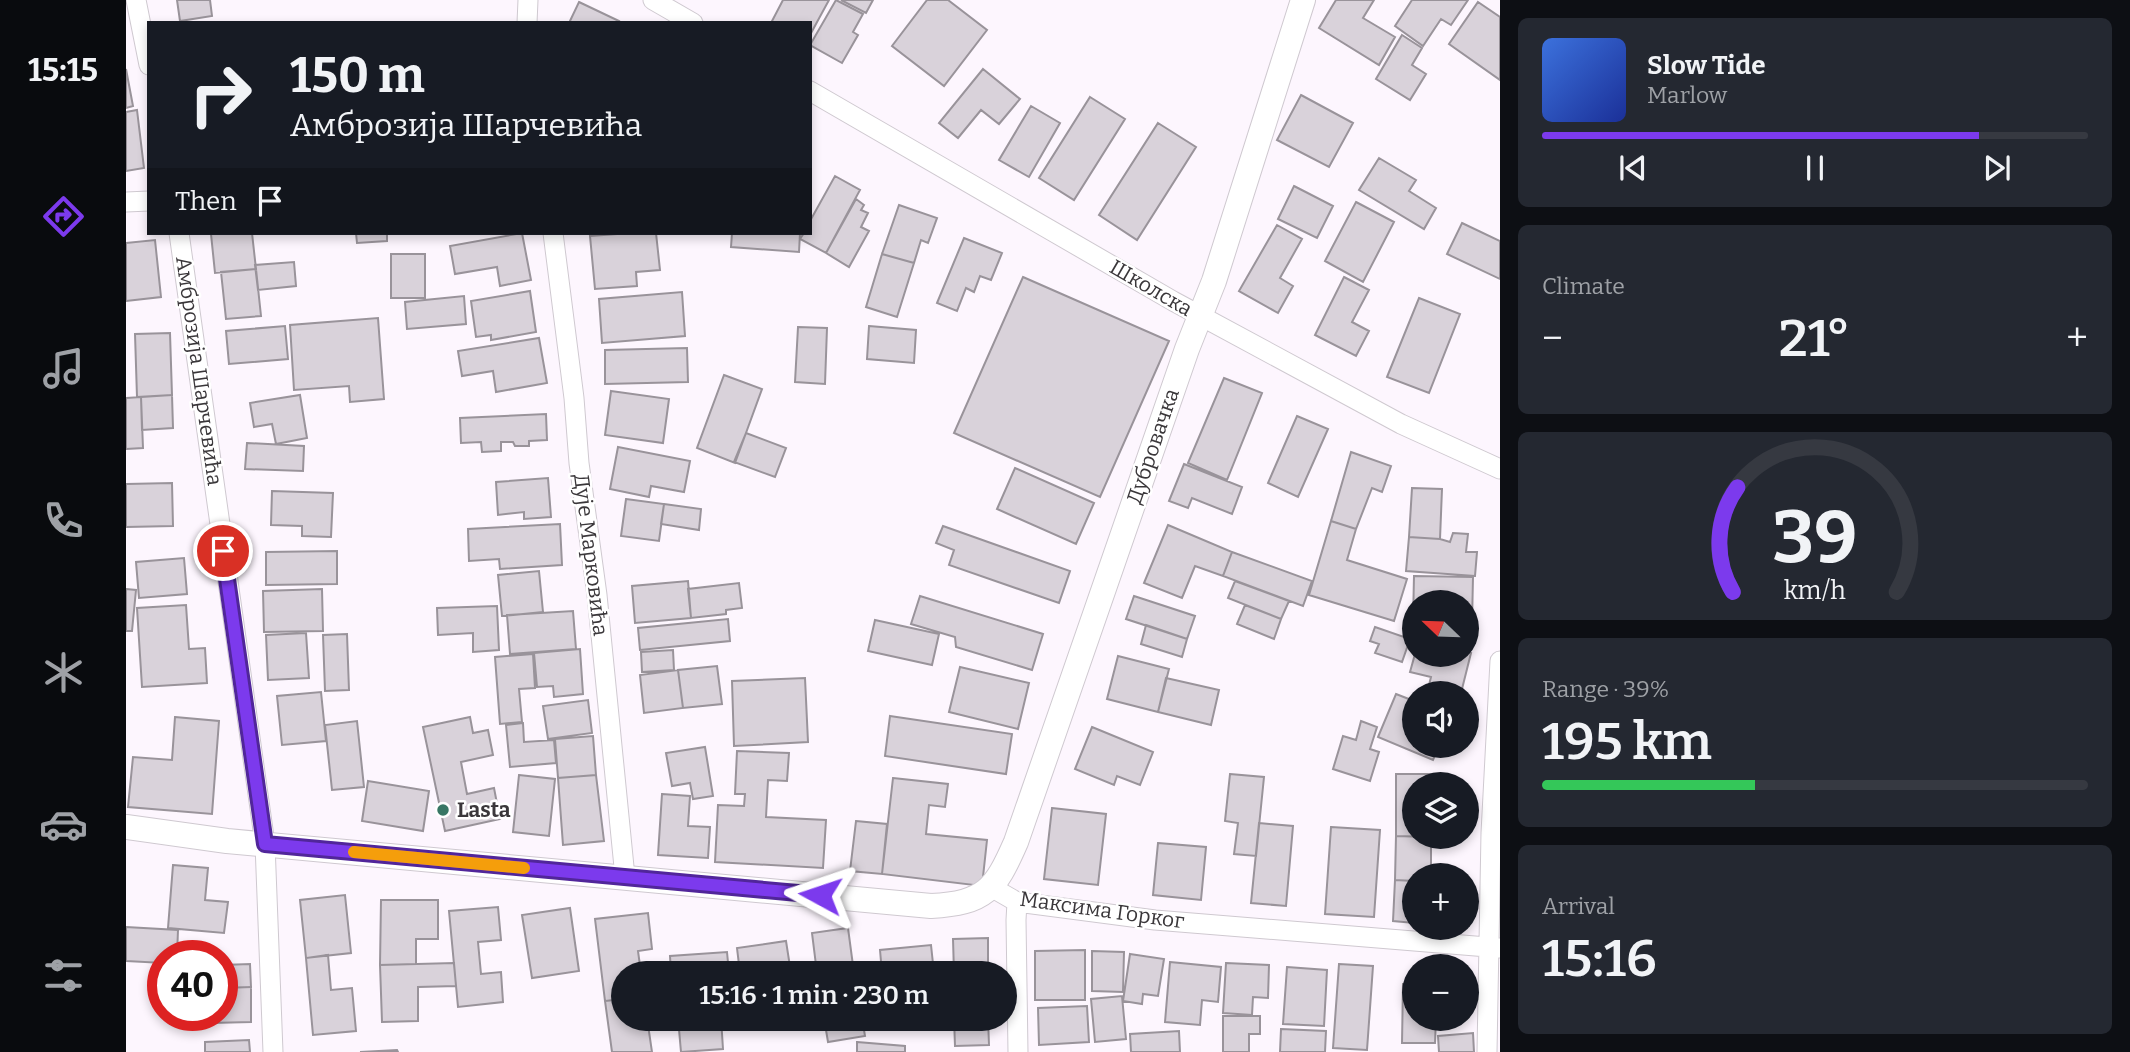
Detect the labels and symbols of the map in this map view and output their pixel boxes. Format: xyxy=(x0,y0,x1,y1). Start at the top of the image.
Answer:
street label: Школска xyxy=(1105,254,1197,322)
street label: Амброзија Шарчевића xyxy=(170,255,228,488)
street label: Дубровачка xyxy=(1121,385,1185,507)
street label: Дује Марковића xyxy=(568,473,614,638)
pin xyxy=(193,521,253,581)
north arrow xyxy=(1402,590,1479,667)
place label: Lasta xyxy=(457,797,511,823)
marker: Lasta xyxy=(435,802,451,818)
position arrow xyxy=(783,858,857,932)
street label: Максима Горког xyxy=(1018,886,1186,934)
speed limit sign: 40 xyxy=(147,940,238,1031)

